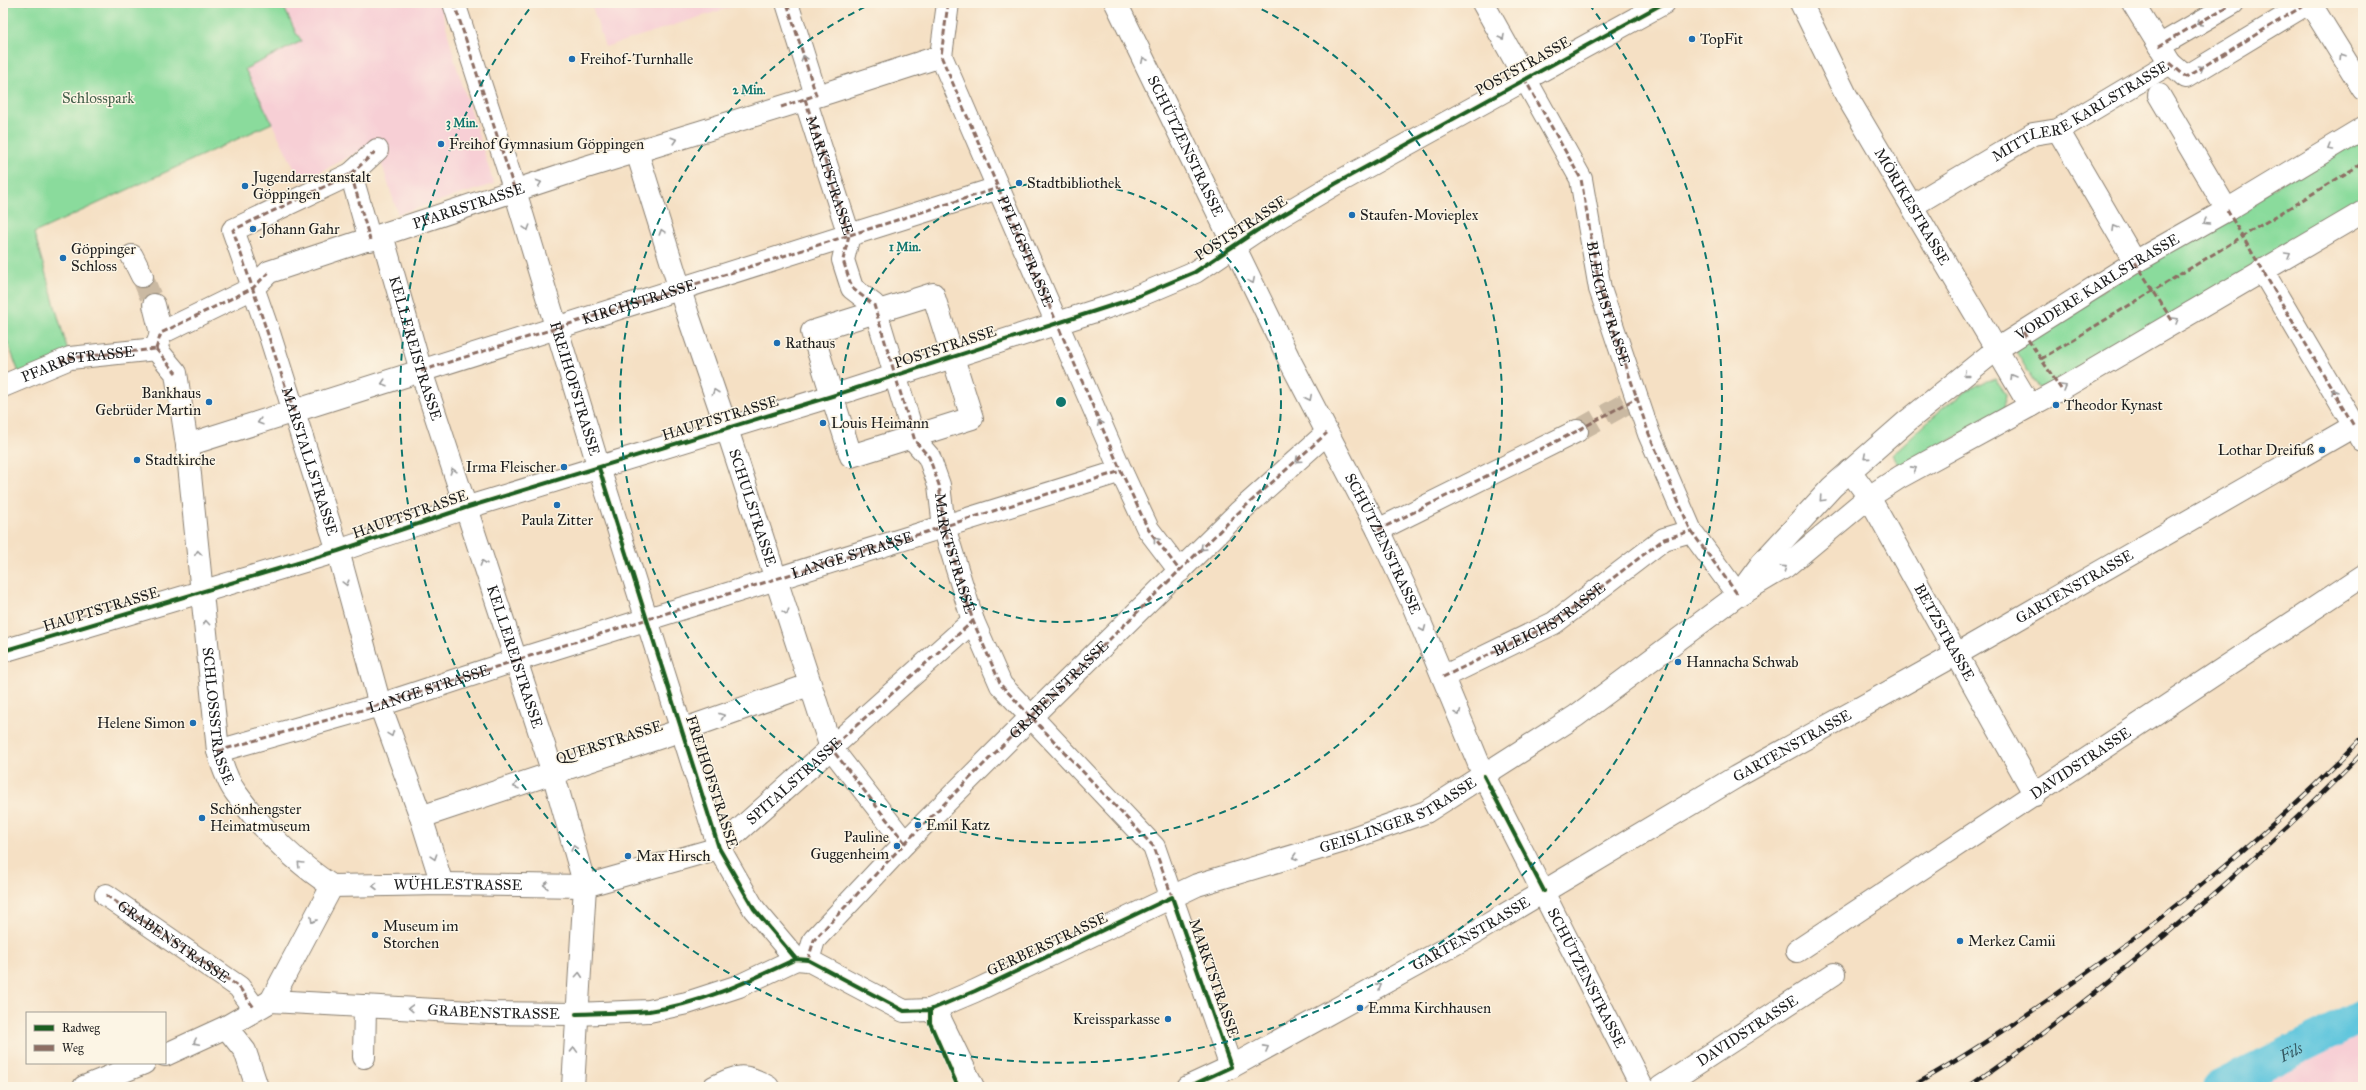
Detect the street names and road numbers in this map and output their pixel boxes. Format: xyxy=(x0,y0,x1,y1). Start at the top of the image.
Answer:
street label: POSTSTRASSE xyxy=(1472,32,1574,100)
street label: MITTLERE KARLSTRASSE xyxy=(1989,57,2172,165)
street label: SCHÜTZENSTRASSE xyxy=(1144,73,1227,220)
street label: MARKTSTRASSE xyxy=(802,113,857,237)
street label: MÖRIKESTRASSE xyxy=(1870,145,1954,268)
street label: PFARRSTRASSE xyxy=(410,179,527,233)
street label: POSTSTRASSE xyxy=(1191,191,1291,265)
street label: PFLEGSTRASSE xyxy=(994,193,1058,309)
street label: VORDERE KARLSTRASSE xyxy=(2011,230,2183,345)
street label: BLEICHSTRASSE xyxy=(1583,240,1634,368)
street label: KELLEREISTRASSE xyxy=(385,274,446,423)
street label: KIRCHSTRASSE xyxy=(580,275,698,328)
street label: FREIHOFSTRASSE xyxy=(546,319,604,458)
street label: POSTSTRASSE xyxy=(892,322,999,372)
street label: PFARRSTRASSE xyxy=(19,342,135,386)
street label: MARSTALLSTRASSE xyxy=(278,385,342,538)
street label: HAUPTSTRASSE xyxy=(660,392,781,444)
street label: SCHULSTRASSE xyxy=(725,447,780,569)
street label: SCHÜTZENSTRASSE xyxy=(1341,470,1425,617)
street label: HAUPTSTRASSE xyxy=(350,486,470,542)
street label: MARKTSTRASSE xyxy=(931,492,979,616)
street label: LANGE STRASSE xyxy=(789,527,916,583)
street label: GARTENSTRASSE xyxy=(2012,546,2136,628)
street label: BLEICHSTRASSE xyxy=(1490,578,1609,660)
street label: BETZSTRASSE xyxy=(1910,581,1979,684)
street label: HAUPTSTRASSE xyxy=(41,583,162,635)
street label: KELLEREISTRASSE xyxy=(483,583,547,731)
street label: GRABENSTRASSE xyxy=(1005,637,1112,743)
street label: SCHLOSSSTRASSE xyxy=(199,646,238,788)
street label: LANGE STRASSE xyxy=(366,660,492,717)
street label: GARTENSTRASSE xyxy=(1730,706,1855,786)
street label: FREIHOFSTRASSE xyxy=(682,713,742,851)
street label: QUERSTRASSE xyxy=(553,716,665,768)
street label: DAVIDSTRASSE xyxy=(2027,723,2134,803)
street label: SPITALSTRASSE xyxy=(742,733,846,828)
street label: GEISLINGER STRASSE xyxy=(1317,773,1480,857)
street label: WÜHLESTRASSE xyxy=(394,874,523,894)
street label: GARTENSTRASSE xyxy=(1409,893,1533,974)
street label: GRABENSTRASSE xyxy=(114,897,233,987)
street label: SCHÜTZENSTRASSE xyxy=(1544,905,1630,1051)
street label: GERBERSTRASSE xyxy=(984,908,1110,980)
street label: MARKTSTRASSE xyxy=(1185,916,1243,1040)
street label: DAVIDSTRASSE xyxy=(1693,991,1801,1070)
street label: GRABENSTRASSE xyxy=(427,1001,560,1023)

